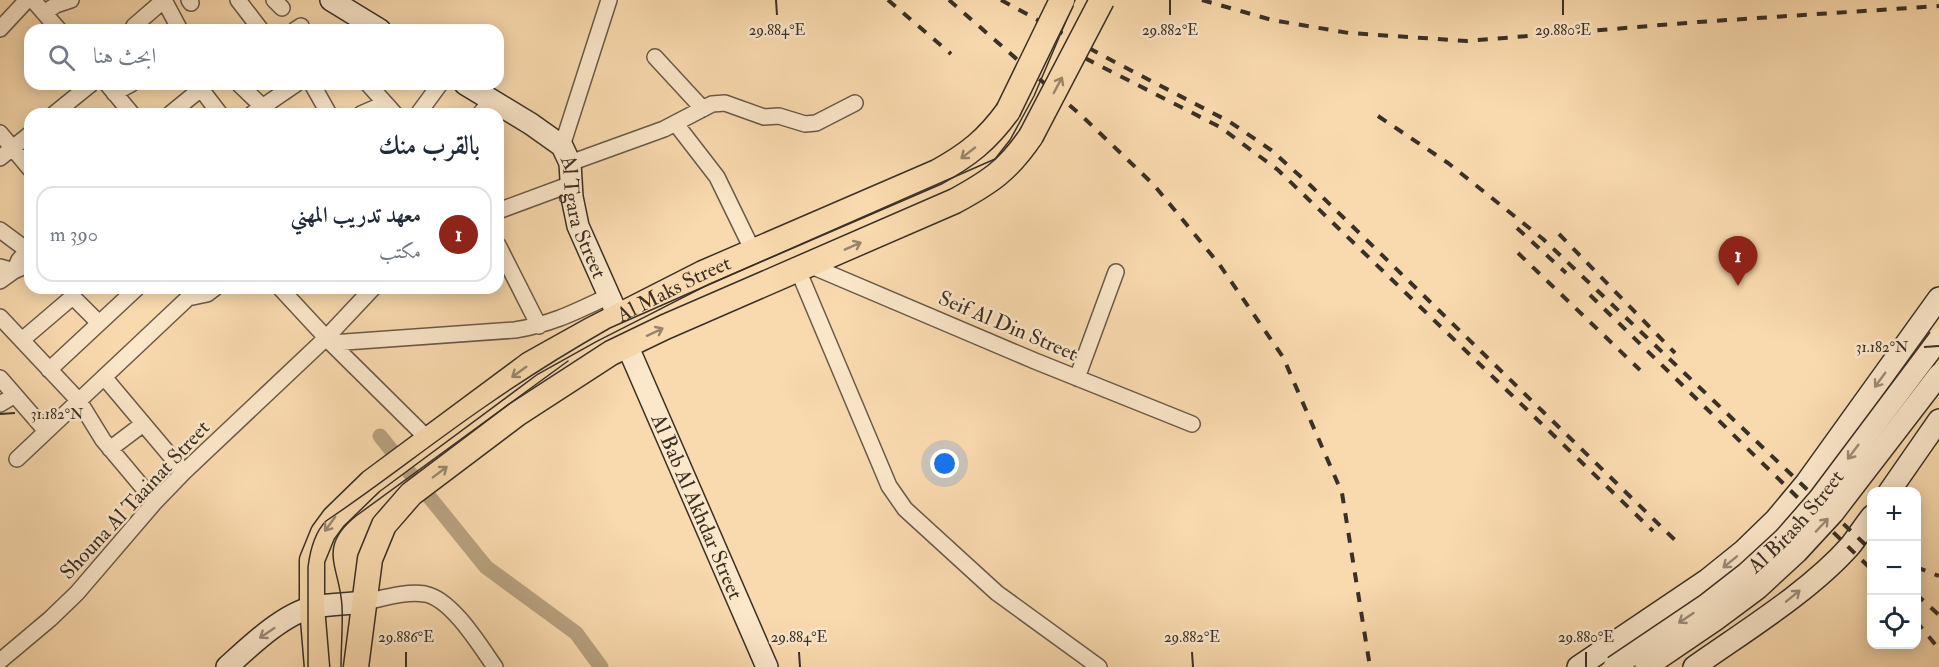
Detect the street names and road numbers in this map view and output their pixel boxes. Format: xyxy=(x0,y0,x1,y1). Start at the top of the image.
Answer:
street label: Al Tgara Street xyxy=(554,150,613,283)
street label: Al Maks Street xyxy=(611,249,735,329)
street label: Seif Al Din Street xyxy=(934,284,1082,368)
street label: Al Bab Al Akhdar Street xyxy=(645,409,749,604)
street label: Shouna Al Taainat Street xyxy=(54,415,216,585)
street label: Al Bitash Street xyxy=(1741,464,1850,580)

